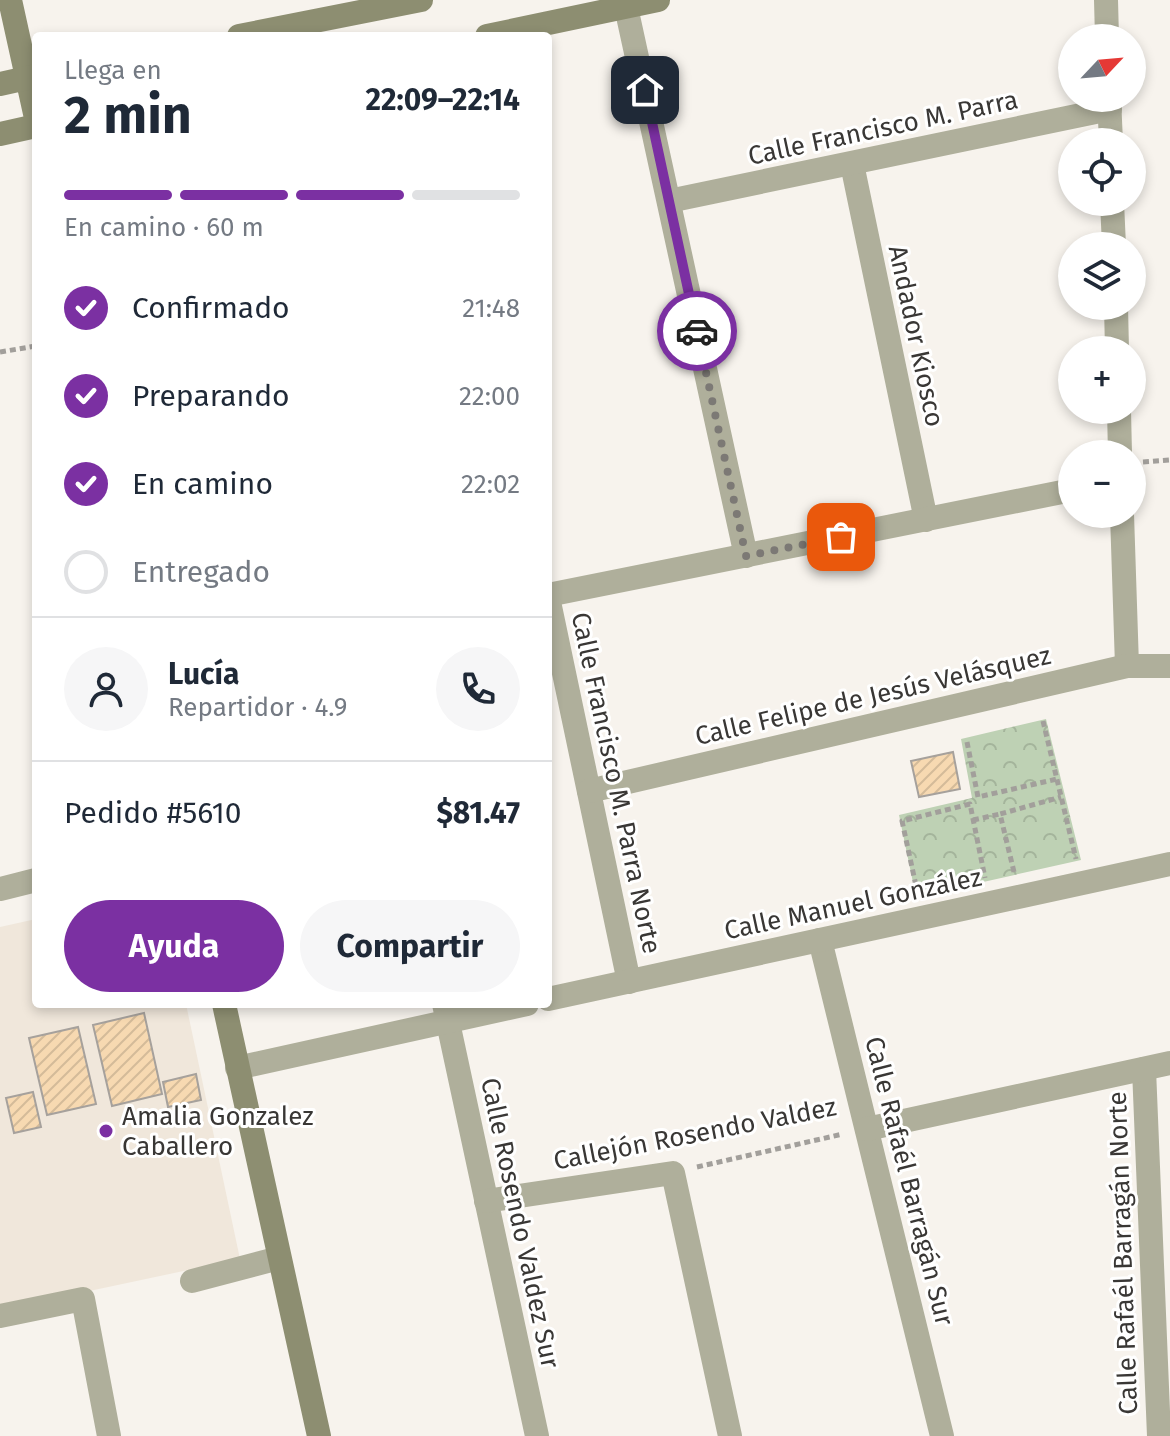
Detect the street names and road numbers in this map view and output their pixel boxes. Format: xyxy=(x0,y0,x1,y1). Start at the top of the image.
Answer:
street label: Calle Francisco M. Parra xyxy=(745,84,1021,172)
street label: Andador Kiosco xyxy=(882,243,950,429)
street label: Calle Francisco M. Parra Norte xyxy=(565,610,667,956)
street label: Calle Felipe de Jesús Velásquez xyxy=(692,640,1054,752)
street label: Calle Manuel González xyxy=(721,862,985,946)
street label: Calle Rafaél Barragán Sur xyxy=(858,1033,960,1329)
street label: Calle Rosendo Valdez Sur xyxy=(474,1075,566,1371)
street label: Callejón Rosendo Valdez xyxy=(551,1091,839,1177)
street label: Calle Rafaél Barragán Norte xyxy=(1102,1091,1144,1415)

